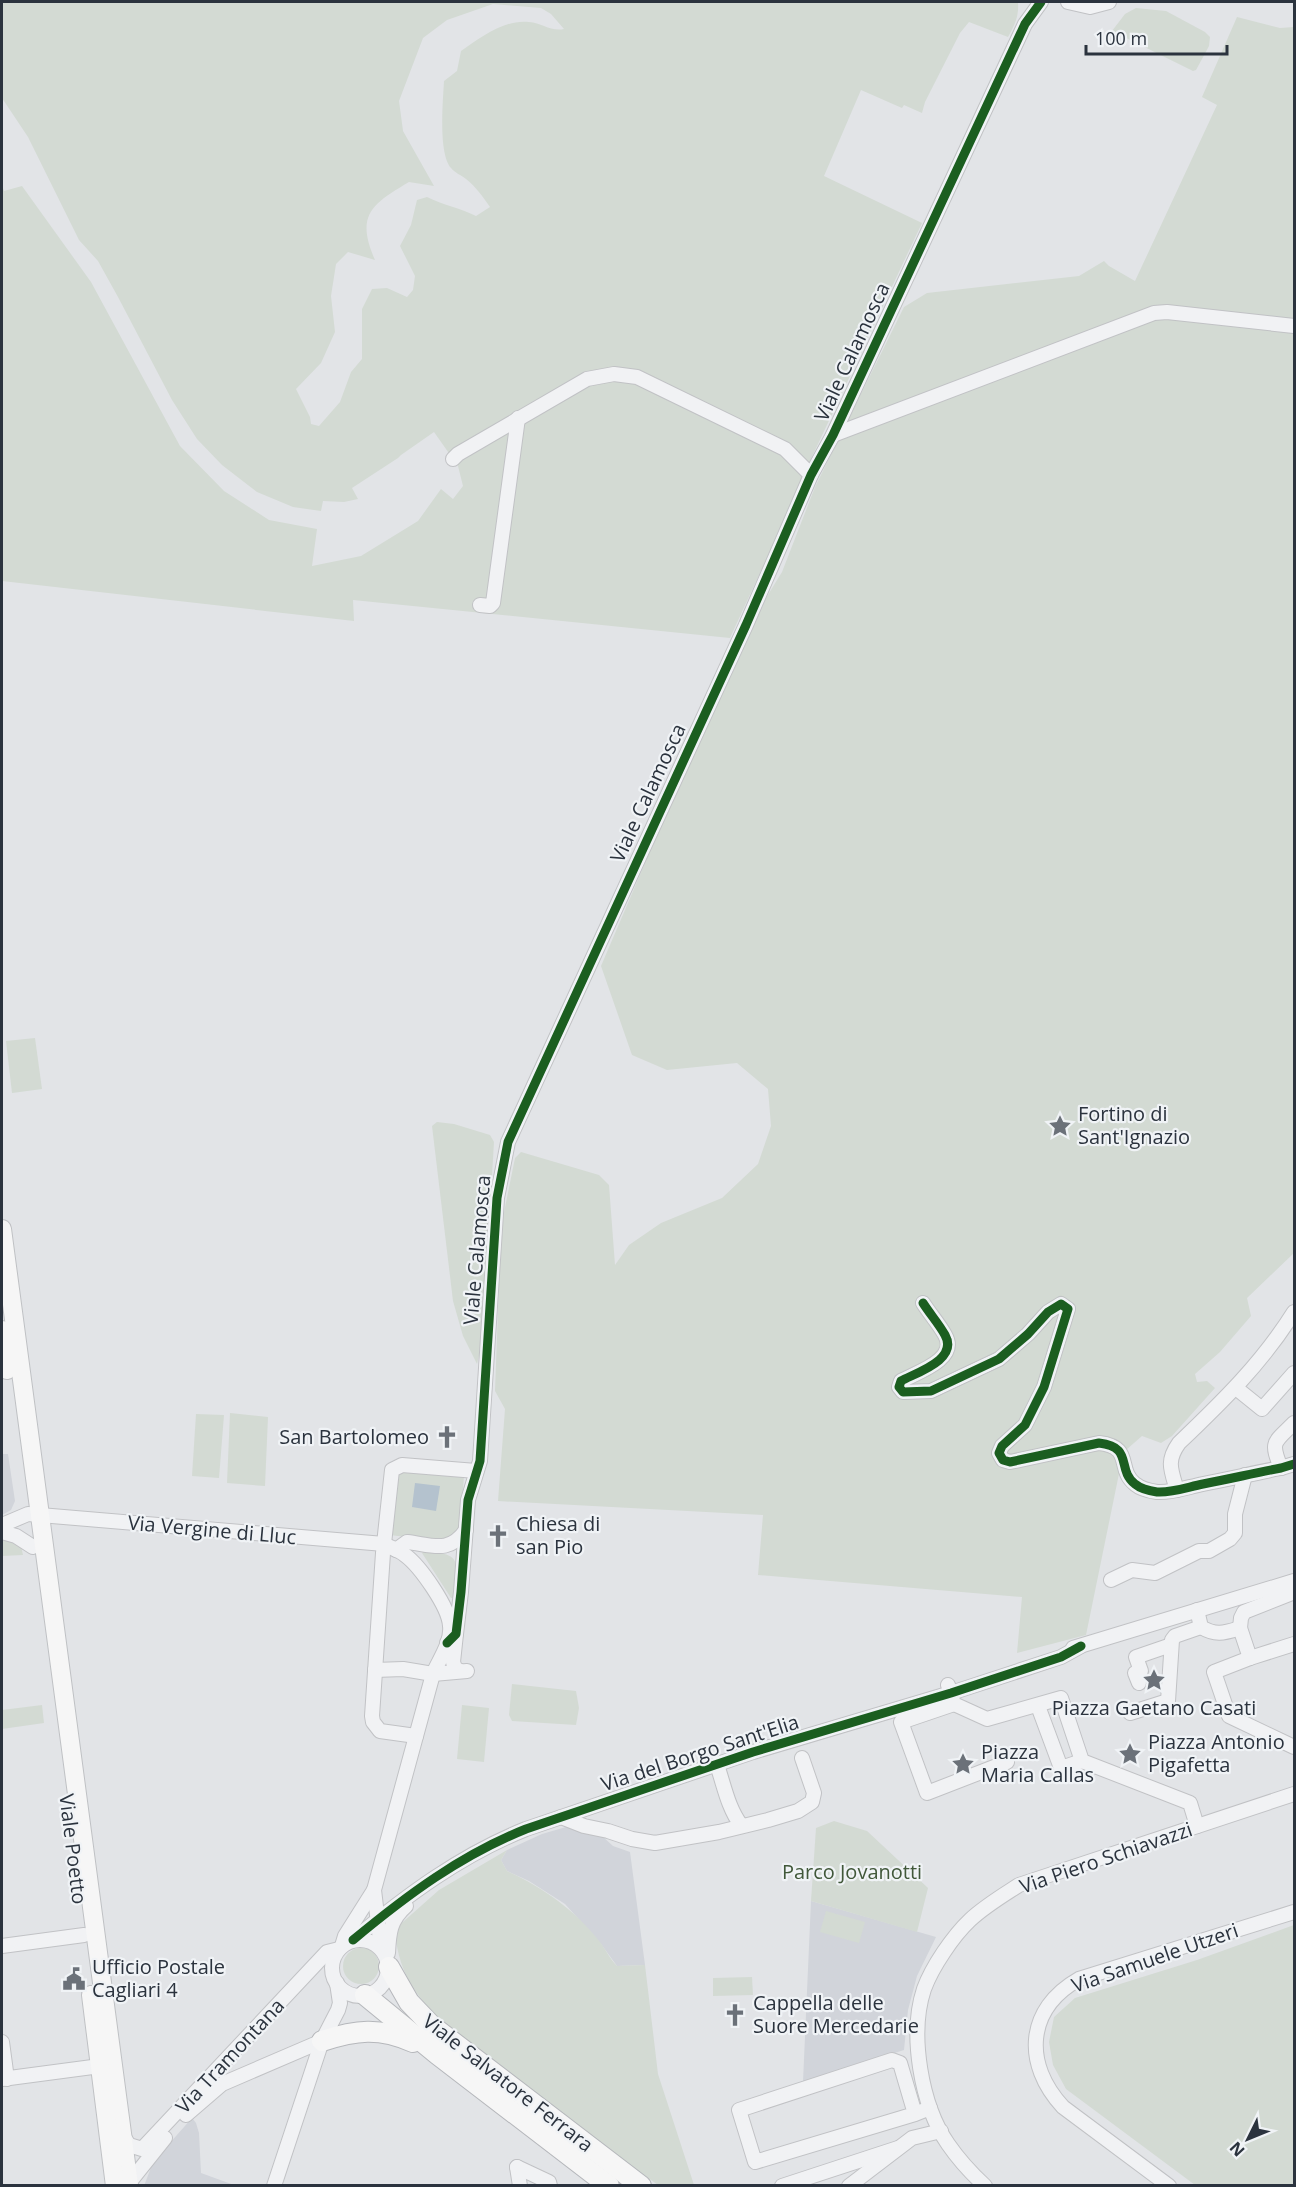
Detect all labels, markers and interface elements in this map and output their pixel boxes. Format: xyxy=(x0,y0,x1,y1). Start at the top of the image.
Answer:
scale bar xyxy=(1086,18,1227,56)
text: 100 m xyxy=(1095,26,1147,50)
street label: Viale Calamosca xyxy=(808,278,896,426)
street label: Viale Calamosca xyxy=(604,719,692,867)
place label: Fortino di Sant'Ignazio xyxy=(1078,1100,1190,1150)
place icon: Fortino di Sant'Ignazio xyxy=(1047,1113,1073,1139)
street label: Viale Calamosca xyxy=(457,1174,496,1326)
place label: San Bartolomeo xyxy=(279,1423,429,1450)
church icon: San Bartolomeo xyxy=(434,1424,460,1450)
street label: Via Vergine di Lluc xyxy=(127,1509,297,1550)
place label: Chiesa di san Pio xyxy=(516,1510,600,1560)
church icon: Chiesa di san Pio xyxy=(485,1523,511,1549)
place icon: Piazza Gaetano Casati xyxy=(1141,1667,1167,1693)
place label: Piazza Gaetano Casati xyxy=(1052,1694,1256,1721)
street label: Via del Borgo Sant'Elia xyxy=(598,1708,802,1797)
place label: Piazza Antonio Pigafetta xyxy=(1148,1728,1285,1778)
place label: Piazza Maria Callas xyxy=(981,1738,1094,1788)
place icon: Piazza Antonio Pigafetta xyxy=(1117,1741,1143,1767)
place icon: Piazza Maria Callas xyxy=(950,1751,976,1777)
street label: Viale Poetto xyxy=(53,1792,94,1906)
street label: Via Piero Schiavazzi xyxy=(1016,1815,1196,1900)
park label: Parco Jovanotti xyxy=(782,1858,922,1885)
street label: Via Samuele Utzeri xyxy=(1068,1916,1242,1999)
place label: Ufficio Postale Cagliari 4 xyxy=(92,1953,225,2003)
public building icon: Ufficio Postale Cagliari 4 xyxy=(61,1966,87,1992)
place label: Cappella delle Suore Mercedarie xyxy=(753,1989,919,2039)
street label: Via Tramontana xyxy=(169,1992,290,2119)
church icon: Cappella delle Suore Mercedarie xyxy=(722,2002,748,2028)
street label: Viale Salvatore Ferrara xyxy=(417,2007,599,2158)
north arrow xyxy=(1218,2109,1278,2169)
text: N xyxy=(1225,2137,1250,2161)

